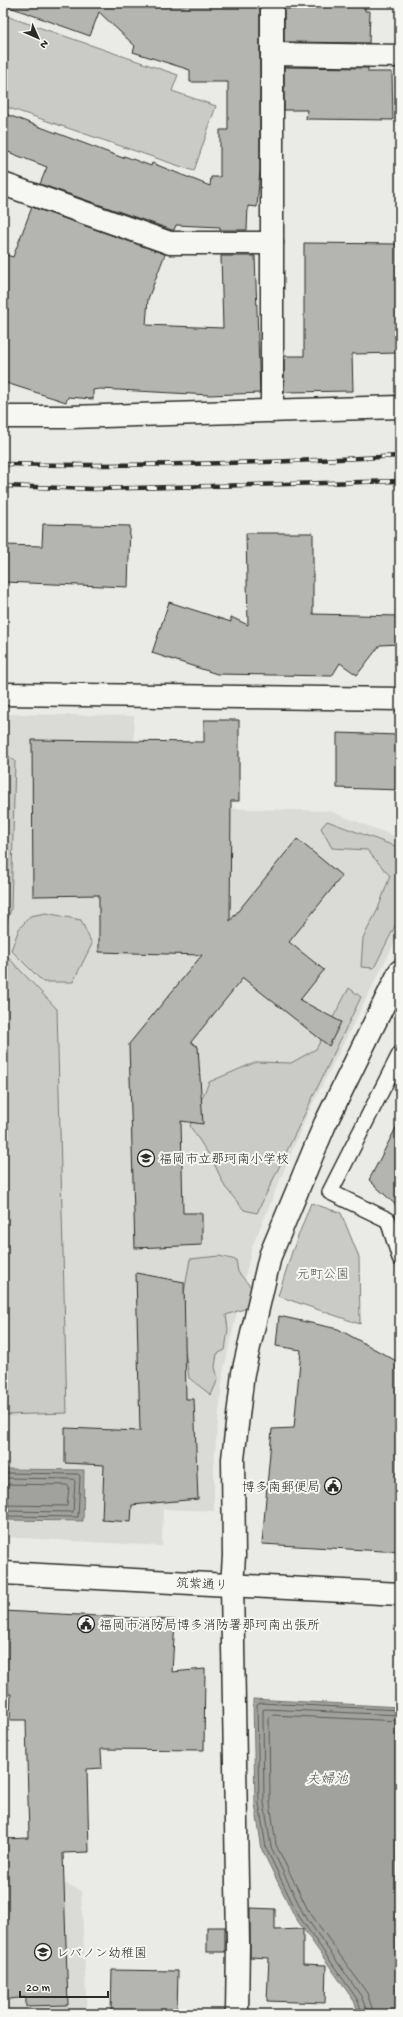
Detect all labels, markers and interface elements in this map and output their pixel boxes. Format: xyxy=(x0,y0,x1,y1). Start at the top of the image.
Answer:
north arrow xyxy=(18,18,58,58)
text: N xyxy=(37,37,50,50)
school or university icon: 福岡市立那珂南小学校 xyxy=(136,1148,156,1168)
place label: 福岡市立那珂南小学校 xyxy=(159,1152,289,1168)
park label: 元町公園 xyxy=(297,1267,349,1283)
public building icon: 博多南郵便局 xyxy=(323,1476,343,1496)
place label: 博多南郵便局 xyxy=(242,1480,320,1496)
street label: 筑紫通り xyxy=(176,1576,228,1594)
public building icon: 福岡市消防局博多消防署那珂南出張所 xyxy=(76,1614,96,1634)
place label: 福岡市消防局博多消防署那珂南出張所 xyxy=(99,1618,320,1634)
water label: 夫婦池 xyxy=(306,1771,349,1789)
school or university icon: レバノン幼稚園 xyxy=(33,1942,53,1962)
place label: レバノン幼稚園 xyxy=(56,1946,147,1962)
scale bar xyxy=(20,1973,108,1999)
text: 20 m xyxy=(26,1982,51,1996)

